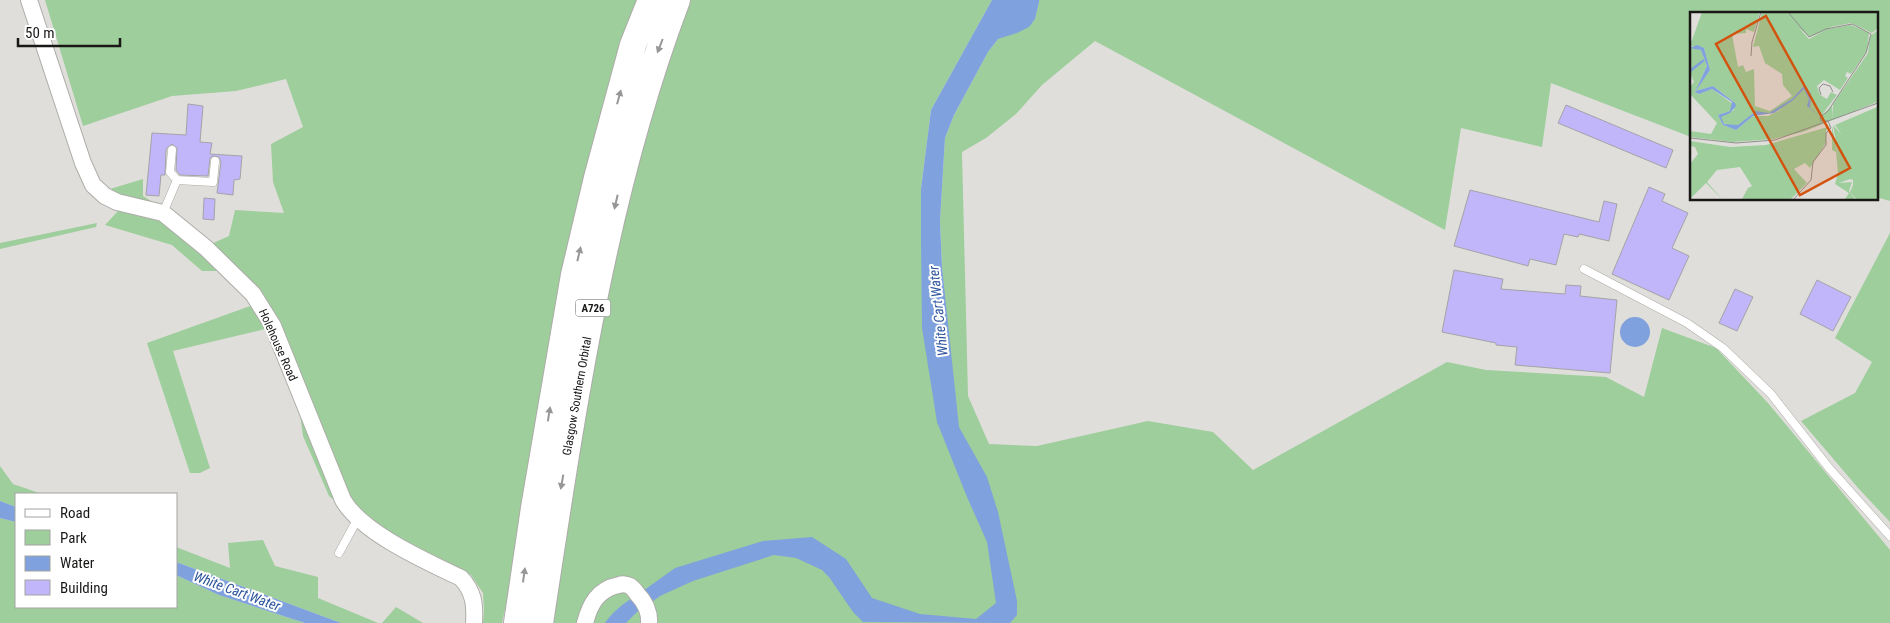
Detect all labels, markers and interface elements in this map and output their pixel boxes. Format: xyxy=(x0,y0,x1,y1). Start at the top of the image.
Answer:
inset map xyxy=(1690,12,1878,200)
scale bar xyxy=(18,15,120,47)
text: 50 m xyxy=(25,24,55,42)
one-way arrow xyxy=(656,38,663,53)
one-way arrow xyxy=(615,90,623,105)
one-way arrow xyxy=(612,194,620,210)
one-way arrow xyxy=(575,247,583,262)
water label: White Cart Water xyxy=(925,264,951,357)
road number: A726 xyxy=(576,300,610,316)
street label: Holehouse Road xyxy=(256,307,300,383)
street label: Glasgow Southern Orbital xyxy=(560,335,594,457)
one-way arrow xyxy=(545,406,553,422)
one-way arrow xyxy=(558,474,566,490)
legend xyxy=(15,493,178,608)
text: Road xyxy=(60,504,90,522)
text: Park xyxy=(60,529,87,547)
text: Water xyxy=(60,554,95,572)
one-way arrow xyxy=(520,566,528,582)
water label: White Cart Water xyxy=(192,568,283,614)
text: Building xyxy=(60,579,108,597)

